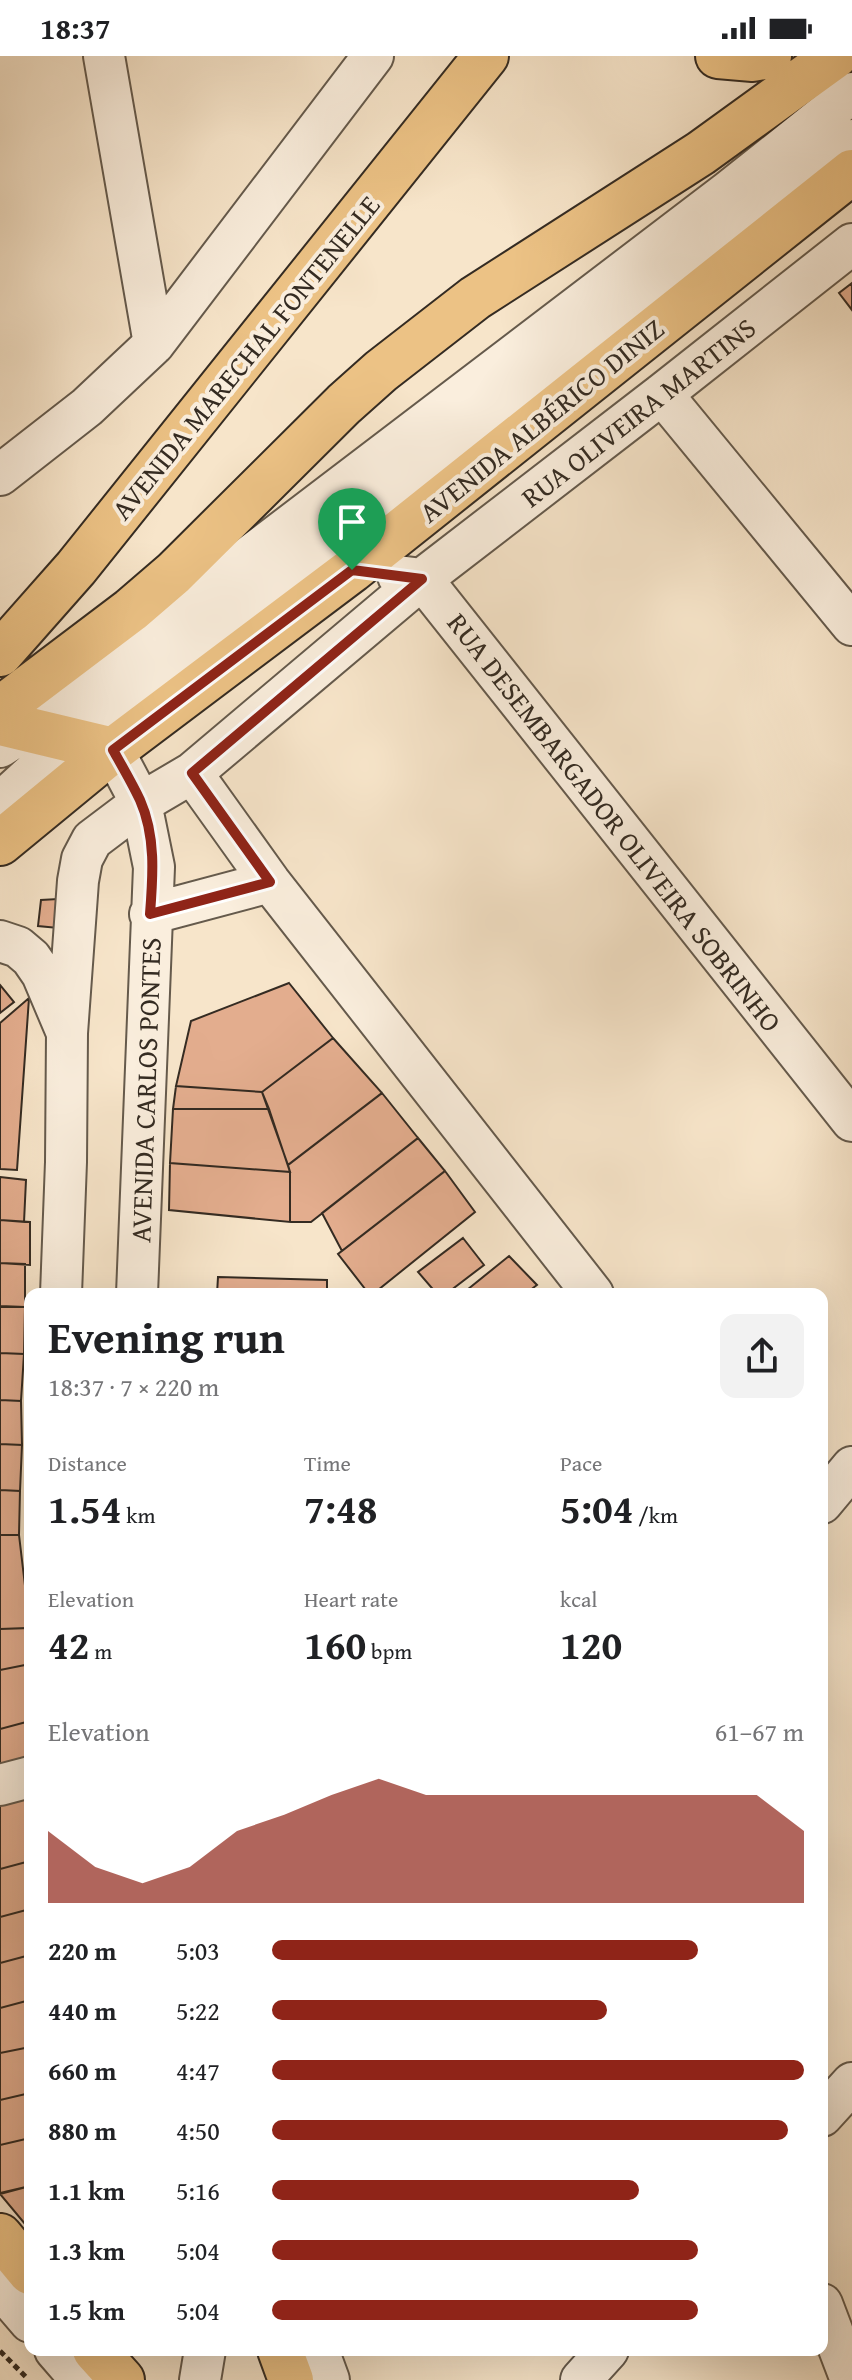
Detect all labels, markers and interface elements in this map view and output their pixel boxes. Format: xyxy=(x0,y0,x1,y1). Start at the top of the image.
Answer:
text: 18:37 xyxy=(40,6,111,50)
street label: AVENIDA MARECHAL FONTENELLE xyxy=(101,186,389,528)
street label: RUA OLIVEIRA MARTINS xyxy=(512,307,764,517)
street label: AVENIDA ALBÉRICO DINIZ xyxy=(410,308,672,532)
pin xyxy=(318,488,386,570)
icon: arrive xyxy=(330,500,374,544)
street label: RUA DESEMBARGADOR OLIVEIRA SOBRINHO xyxy=(438,604,792,1040)
street label: AVENIDA CARLOS PONTES xyxy=(119,937,171,1243)
text: Evening run xyxy=(48,1305,285,1369)
button: share xyxy=(720,1314,804,1398)
text: 18:37 · 7 × 220 m xyxy=(48,1367,219,1406)
text: Distance xyxy=(48,1447,127,1479)
text: Time xyxy=(304,1447,351,1479)
text: Pace xyxy=(560,1447,602,1479)
text: 1.54 xyxy=(48,1479,121,1538)
text: 7:48 xyxy=(304,1479,377,1538)
text: 5:04 xyxy=(560,1479,633,1538)
text: km xyxy=(121,1499,155,1531)
text: /km xyxy=(633,1499,678,1531)
text: Elevation xyxy=(48,1583,134,1615)
text: Heart rate xyxy=(304,1583,398,1615)
text: kcal xyxy=(560,1583,598,1615)
text: 42 xyxy=(48,1615,89,1674)
text: 160 xyxy=(304,1615,366,1674)
text: 120 xyxy=(560,1615,622,1674)
text: m xyxy=(89,1635,112,1667)
text: bpm xyxy=(366,1635,412,1667)
text: Elevation xyxy=(48,1712,150,1751)
text: 61–67 m xyxy=(715,1712,804,1751)
text: 220 m xyxy=(48,1931,116,1970)
text: 5:03 xyxy=(176,1931,220,1970)
text: 440 m xyxy=(48,1991,116,2030)
text: 5:22 xyxy=(176,1991,220,2030)
text: 660 m xyxy=(48,2051,116,2090)
text: 4:47 xyxy=(176,2051,220,2090)
text: 880 m xyxy=(48,2111,116,2150)
text: 4:50 xyxy=(176,2111,220,2150)
text: 1.1 km xyxy=(48,2171,125,2210)
text: 5:16 xyxy=(176,2171,220,2210)
text: 1.3 km xyxy=(48,2231,125,2270)
text: 5:04 xyxy=(176,2231,220,2270)
text: 1.5 km xyxy=(48,2291,125,2330)
text: 5:04 xyxy=(176,2291,220,2330)

